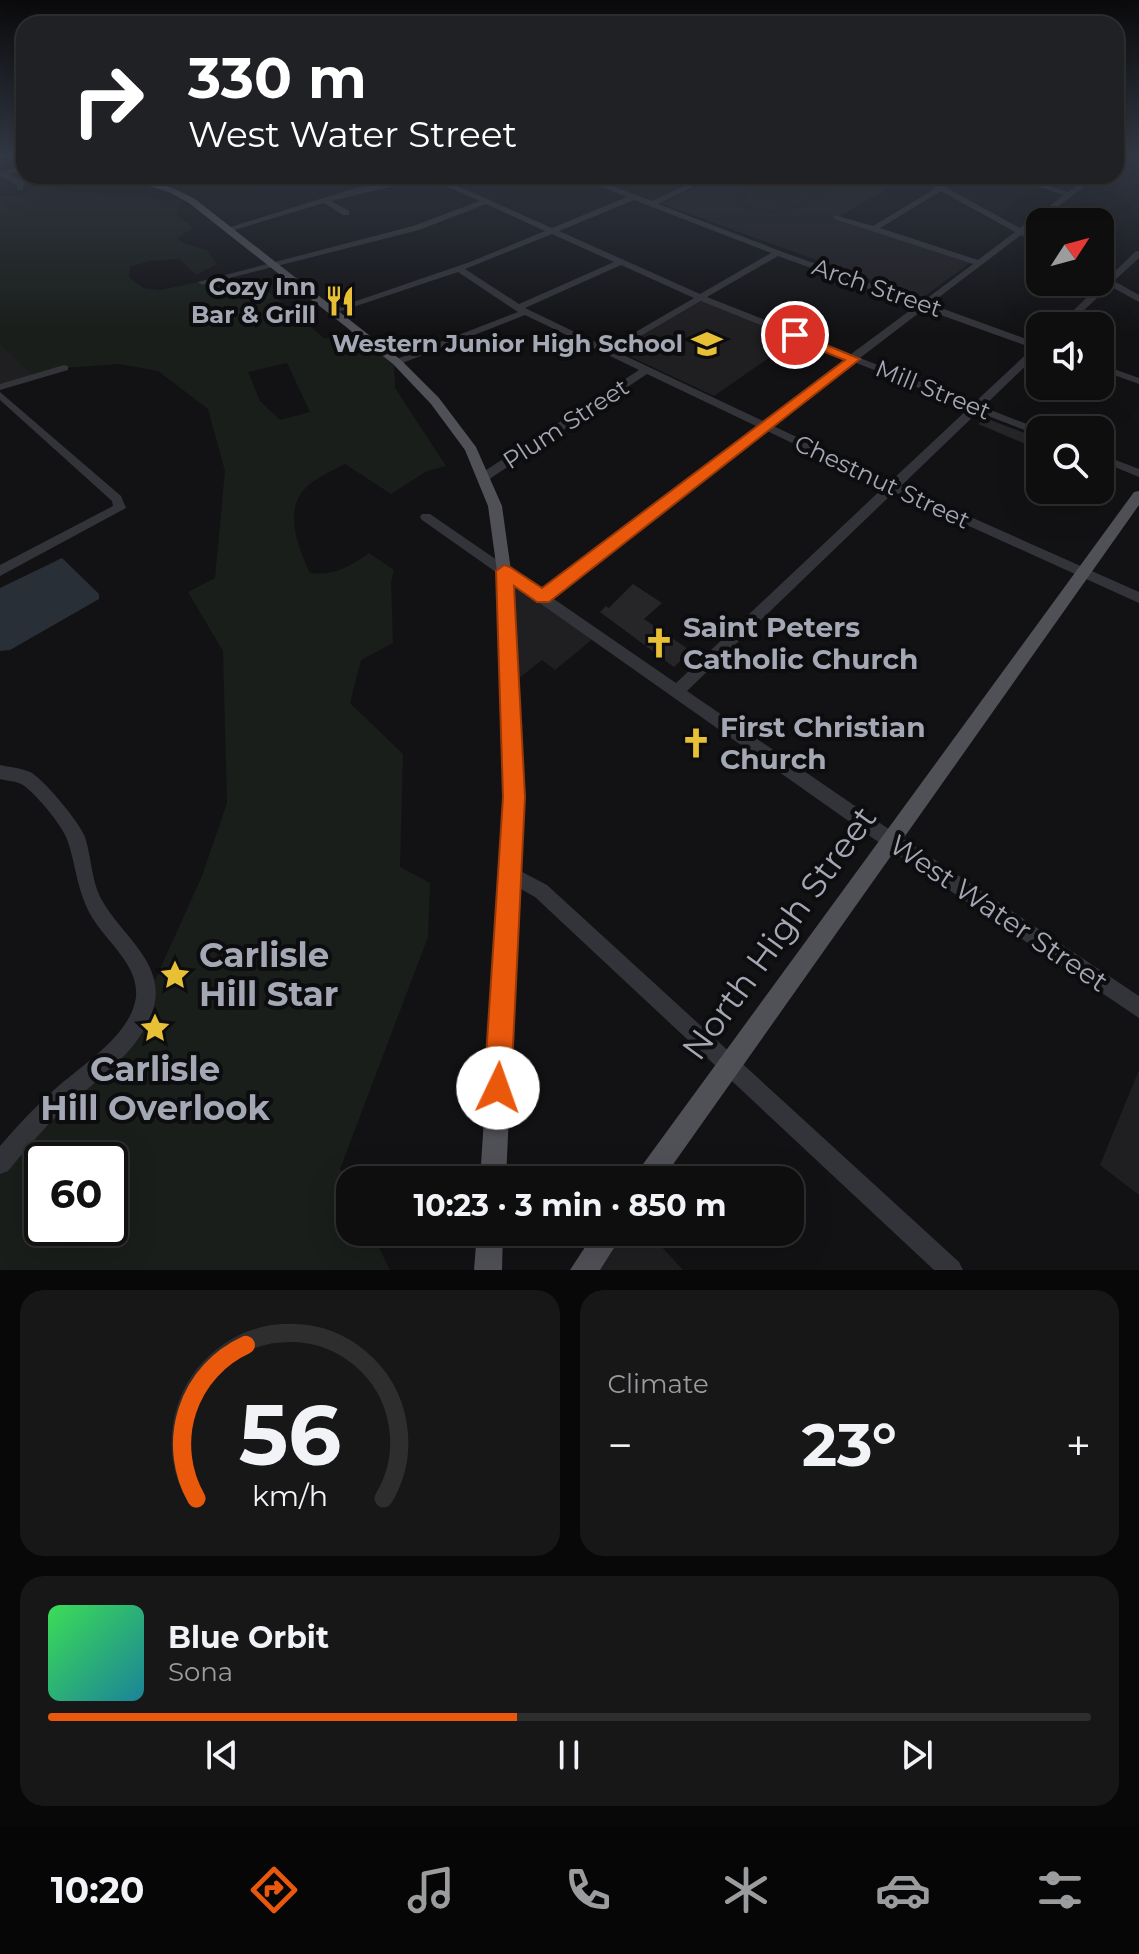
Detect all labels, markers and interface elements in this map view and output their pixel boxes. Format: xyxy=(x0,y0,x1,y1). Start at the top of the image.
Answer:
text: 330 m xyxy=(188,44,367,112)
icon: right xyxy=(56,48,160,152)
text: West Water Street xyxy=(188,112,517,156)
north arrow xyxy=(1026,208,1114,296)
map controls xyxy=(1026,208,1114,504)
street label: Arch Street xyxy=(809,252,946,323)
place label: Cozy Inn Bar & Grill xyxy=(191,272,316,329)
restaurant icon: Cozy Inn Bar & Grill xyxy=(323,284,357,318)
pin xyxy=(761,301,829,369)
button: sound xyxy=(1026,312,1114,400)
icon: arrive xyxy=(773,313,817,357)
school or university icon: Western Junior High School xyxy=(690,327,724,361)
place label: Western Junior High School xyxy=(332,329,683,358)
street label: Mill Street xyxy=(872,353,995,426)
street label: Plum Street xyxy=(497,372,634,475)
button: search xyxy=(1026,416,1114,504)
street label: Chestnut Street xyxy=(790,428,975,535)
place label: Saint Peters Catholic Church xyxy=(683,610,918,676)
church icon: Saint Peters Catholic Church xyxy=(642,626,676,660)
place label: First Christian Church xyxy=(720,710,925,776)
church icon: First Christian Church xyxy=(679,726,713,760)
street label: North High Street xyxy=(673,798,885,1068)
street label: West Water Street xyxy=(883,827,1115,999)
place label: Carlisle Hill Star xyxy=(199,934,338,1015)
place icon: Carlisle Hill Star xyxy=(158,958,192,992)
place icon: Carlisle Hill Overlook xyxy=(138,1011,172,1045)
position arrow xyxy=(456,1046,540,1130)
place label: Carlisle Hill Overlook xyxy=(40,1048,270,1129)
speed limit sign: 60 xyxy=(24,1142,128,1246)
text: 10:23 · 3 min · 850 m xyxy=(414,1187,727,1224)
text: Climate xyxy=(608,1368,709,1400)
text: 56 xyxy=(239,1384,341,1486)
text: 23° xyxy=(802,1408,897,1481)
text: − xyxy=(608,1418,633,1472)
text: + xyxy=(1066,1418,1091,1472)
text: km/h xyxy=(252,1478,328,1513)
text: Blue Orbit xyxy=(168,1619,329,1656)
text: Sona xyxy=(168,1656,233,1688)
icon: previous xyxy=(200,1733,244,1777)
icon: pause xyxy=(547,1733,591,1777)
icon: next xyxy=(895,1733,939,1777)
icon: directions xyxy=(246,1862,302,1918)
icon: music xyxy=(403,1862,459,1918)
icon: phone xyxy=(560,1862,616,1918)
icon: climate xyxy=(718,1862,774,1918)
icon: car xyxy=(875,1862,931,1918)
icon: filters xyxy=(1032,1862,1088,1918)
text: 10:20 xyxy=(51,1868,144,1912)

